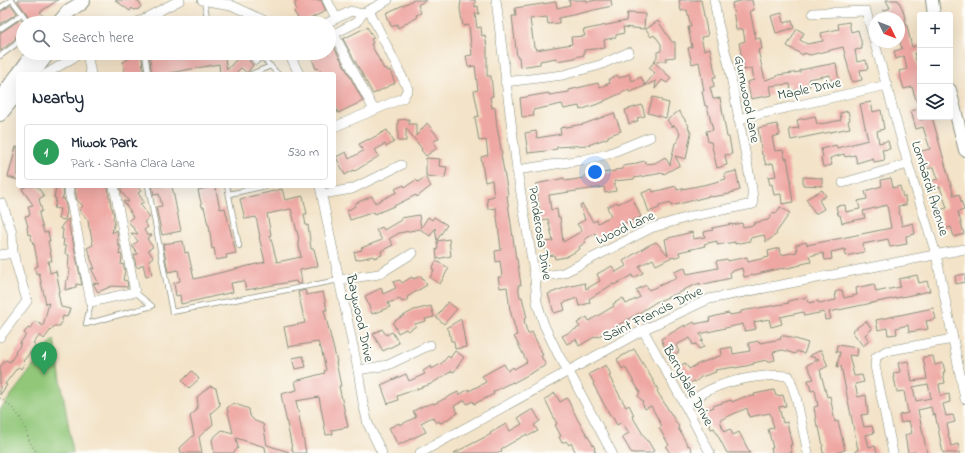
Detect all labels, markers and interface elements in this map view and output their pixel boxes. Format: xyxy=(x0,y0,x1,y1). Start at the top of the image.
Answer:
north arrow xyxy=(869,12,905,48)
map controls xyxy=(917,12,953,120)
button: + xyxy=(917,12,953,48)
search box xyxy=(16,16,336,60)
icon: search xyxy=(30,27,52,49)
text: Search here xyxy=(62,27,134,49)
button: − xyxy=(917,48,953,84)
street label: Gumwood Lane xyxy=(728,54,765,145)
street label: Maple Drive xyxy=(776,72,844,106)
button: layers xyxy=(917,84,953,120)
text: Nearby xyxy=(32,86,84,111)
text: Miwok Park xyxy=(71,132,137,154)
street label: Lombardi Avenue xyxy=(905,138,954,239)
text: 1 xyxy=(44,143,48,162)
text: 530 m xyxy=(287,143,319,162)
text: Park · Santa Clara Lane xyxy=(71,154,195,173)
your location xyxy=(585,162,605,182)
street label: Ponderosa Drive xyxy=(522,185,557,282)
street label: Wood Lane xyxy=(593,205,659,251)
street label: Baywood Drive xyxy=(339,272,379,365)
street label: Saint Francis Drive xyxy=(599,281,707,348)
street label: Berrydale Drive xyxy=(655,341,719,431)
pin: 1 xyxy=(31,342,57,375)

